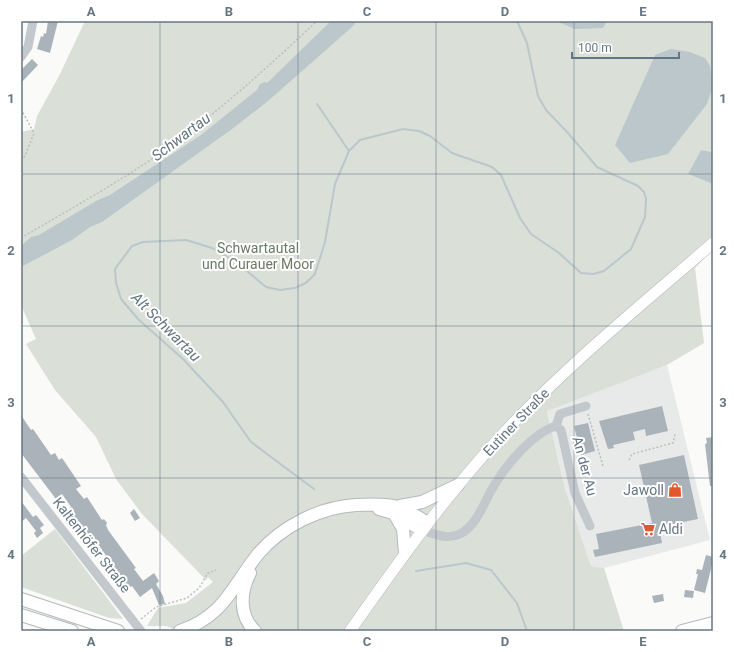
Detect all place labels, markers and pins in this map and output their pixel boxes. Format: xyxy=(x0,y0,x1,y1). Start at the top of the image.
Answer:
place label: Jawoll xyxy=(623,482,664,498)
shop icon: Jawoll xyxy=(667,482,683,498)
supermarket icon: Aldi xyxy=(640,521,656,537)
place label: Aldi xyxy=(659,521,683,537)

